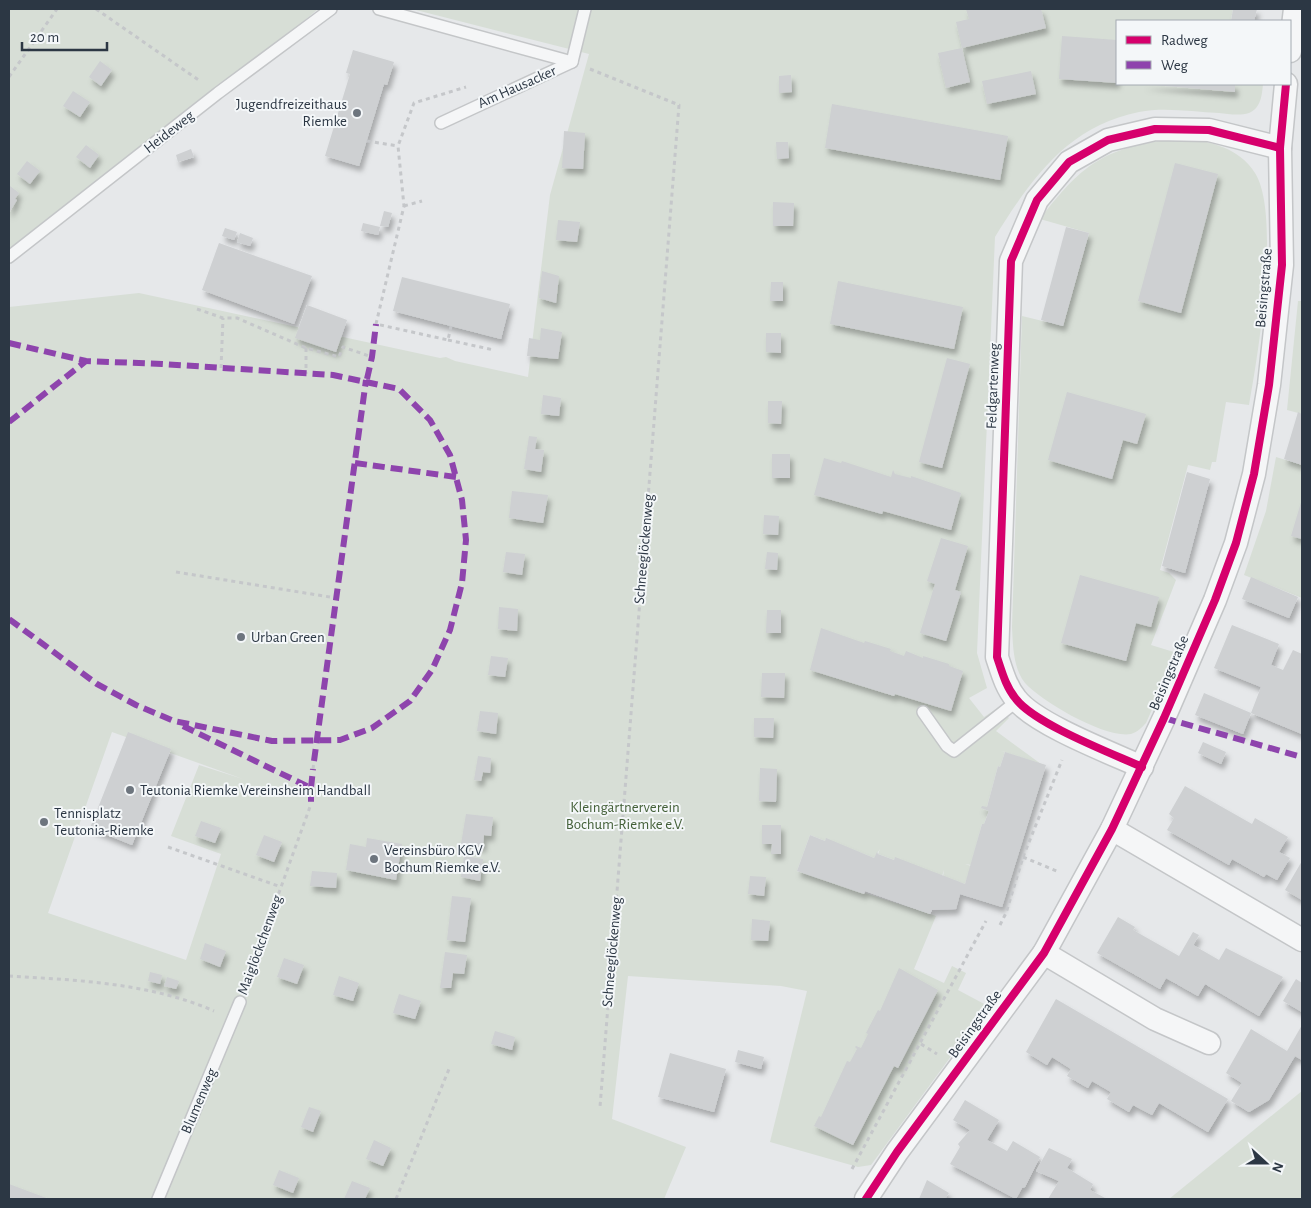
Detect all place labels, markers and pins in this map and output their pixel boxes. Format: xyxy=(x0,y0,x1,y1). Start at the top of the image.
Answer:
place label: Jugendfreizeithaus Riemke xyxy=(236,97,347,129)
marker: Jugendfreizeithaus Riemke xyxy=(351,107,363,119)
place label: Urban Green xyxy=(251,630,325,645)
marker: Urban Green xyxy=(235,631,247,643)
place label: Teutonia Riemke Vereinsheim Handball xyxy=(140,783,371,798)
marker: Teutonia Riemke Vereinsheim Handball xyxy=(124,784,136,796)
place label: Tennisplatz Teutonia-Riemke xyxy=(54,806,154,838)
marker: Tennisplatz Teutonia-Riemke xyxy=(38,816,50,828)
place label: Vereinsbüro KGV Bochum Riemke e.V. xyxy=(384,843,501,875)
marker: Vereinsbüro KGV Bochum Riemke e.V. xyxy=(368,853,380,865)

